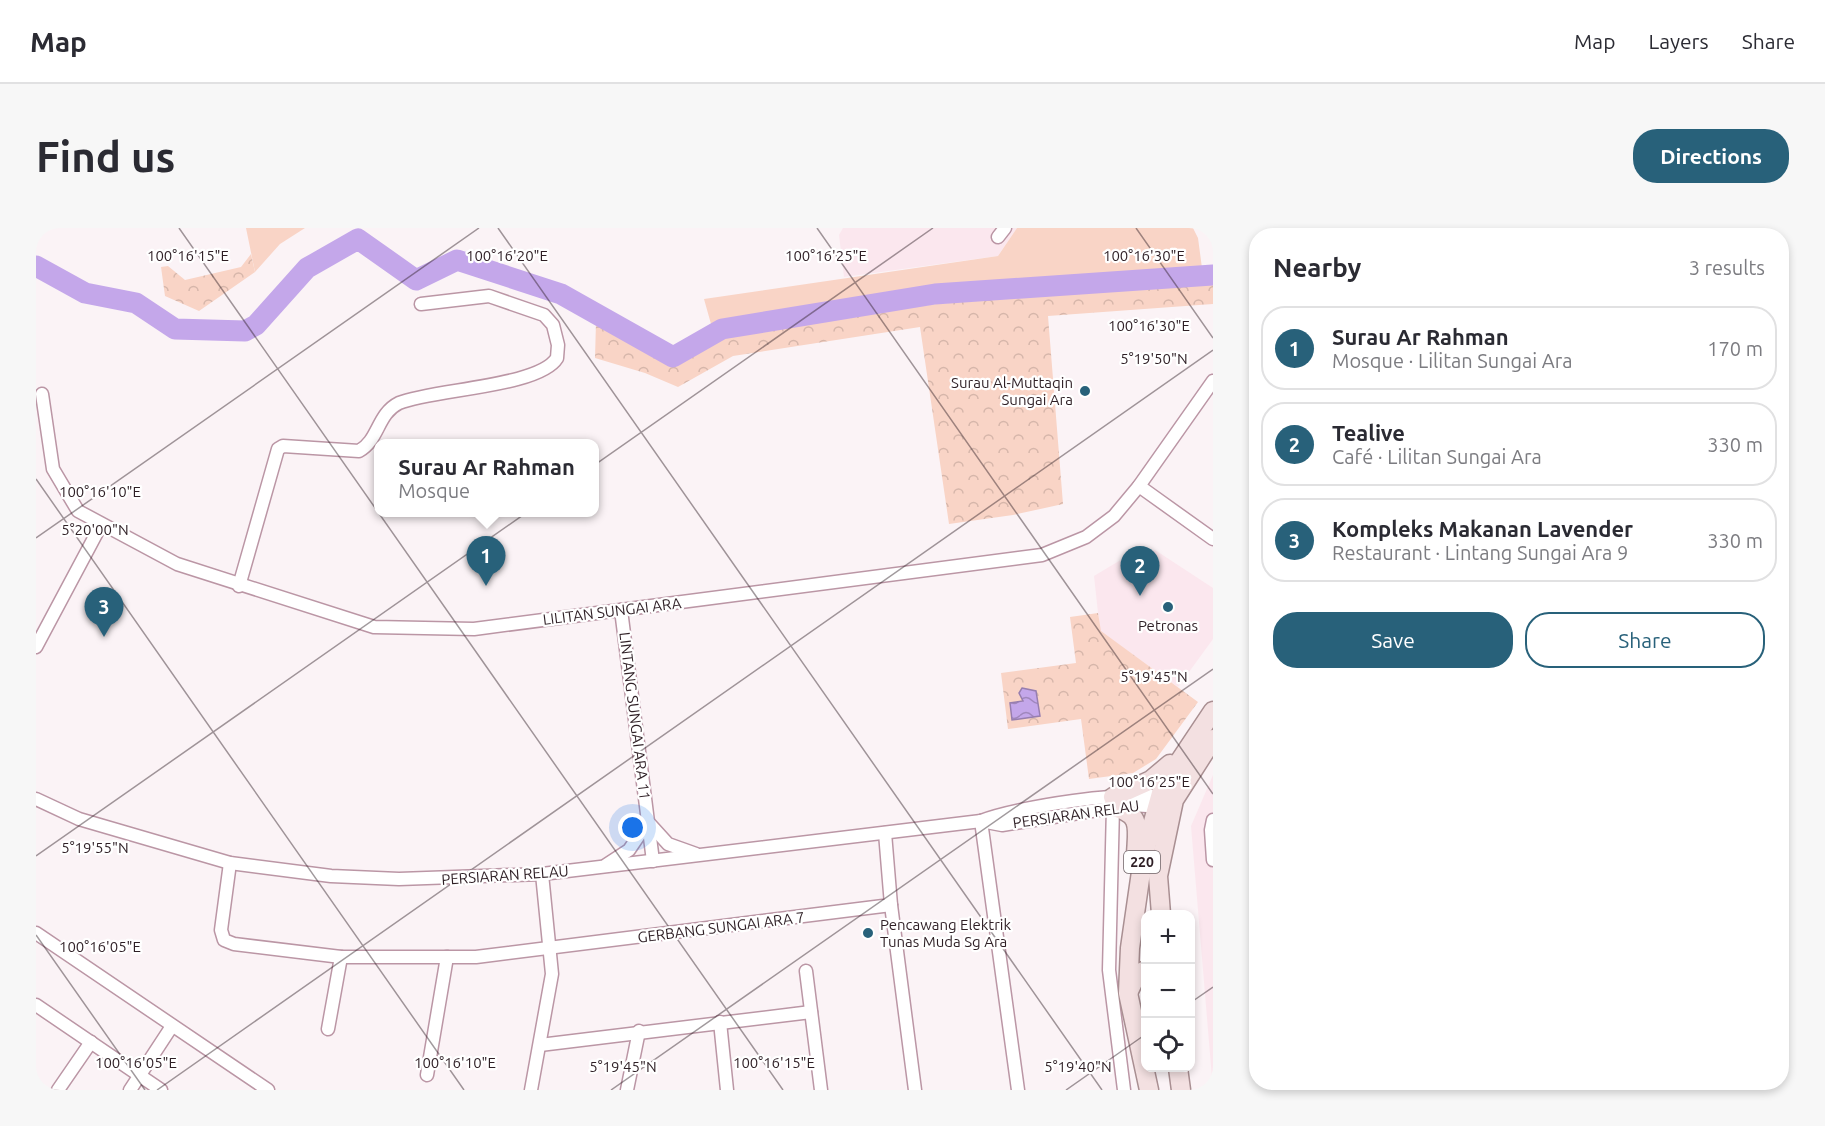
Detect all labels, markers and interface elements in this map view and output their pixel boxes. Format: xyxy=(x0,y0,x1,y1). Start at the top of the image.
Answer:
text: Map xyxy=(30,26,87,57)
text: Map xyxy=(1574,29,1615,53)
text: Layers xyxy=(1648,29,1709,53)
text: Share xyxy=(1742,29,1795,53)
button: Directions xyxy=(1633,129,1789,183)
text: Find us xyxy=(36,133,175,180)
text: 100°16'15"E xyxy=(147,247,229,264)
text: 100°16'20"E xyxy=(466,247,548,264)
text: 100°16'25"E xyxy=(785,247,867,264)
text: 100°16'30"E xyxy=(1103,247,1185,264)
text: Nearby xyxy=(1273,253,1361,282)
text: 3 results xyxy=(1689,256,1765,279)
text: 100°16'30"E xyxy=(1108,317,1190,334)
text: Surau Ar Rahman xyxy=(1332,324,1509,349)
text: 1 xyxy=(1289,337,1300,360)
text: 170 m xyxy=(1707,337,1763,360)
text: Mosque · Lilitan Sungai Ara xyxy=(1332,349,1573,372)
text: 5°19'50"N xyxy=(1120,350,1188,367)
place label: Surau Al-Muttaqin Sungai Ara xyxy=(951,374,1073,408)
marker: Surau Al-Muttaqin Sungai Ara xyxy=(1078,384,1092,398)
text: Tealive xyxy=(1332,420,1405,445)
text: 2 xyxy=(1289,433,1300,456)
text: 330 m xyxy=(1707,433,1763,456)
popup xyxy=(374,439,599,517)
text: Café · Lilitan Sungai Ara xyxy=(1332,445,1542,468)
text: Surau Ar Rahman xyxy=(398,454,575,479)
text: Mosque xyxy=(398,479,470,502)
text: 100°16'10"E xyxy=(59,483,141,500)
text: Kompleks Makanan Lavender xyxy=(1332,516,1633,541)
text: 5°20'00"N xyxy=(61,521,129,538)
text: 3 xyxy=(1289,529,1300,552)
text: 330 m xyxy=(1707,529,1763,552)
pin: 1 xyxy=(466,536,506,586)
text: Restaurant · Lintang Sungai Ara 9 xyxy=(1332,541,1628,564)
pin: 2 xyxy=(1120,546,1160,596)
pin: 3 xyxy=(84,588,124,637)
street label: LILITAN SUNGAI ARA xyxy=(542,594,682,628)
marker: Petronas xyxy=(1161,600,1175,614)
button: Save xyxy=(1273,612,1513,668)
button: Share xyxy=(1525,612,1765,668)
place label: Petronas xyxy=(1138,617,1198,634)
street label: LINTANG SUNGAI ARA 11 xyxy=(616,631,654,801)
text: 5°19'45"N xyxy=(1120,668,1188,685)
text: 100°16'25"E xyxy=(1108,773,1190,790)
street label: PERSIARAN RELAU xyxy=(1012,797,1140,831)
your location xyxy=(618,813,647,842)
text: 5°19'55"N xyxy=(61,839,129,856)
road number: 220 xyxy=(1124,851,1160,873)
street label: PERSIARAN RELAU xyxy=(441,862,569,888)
street label: GERBANG SUNGAI ARA 7 xyxy=(637,908,805,946)
map controls xyxy=(1141,910,1195,1072)
button: + xyxy=(1141,910,1195,964)
place label: Pencawang Elektrik Tunas Muda Sg Ara xyxy=(880,916,1012,950)
marker: Pencawang Elektrik Tunas Muda Sg Ara xyxy=(861,926,875,940)
text: 100°16'05"E xyxy=(59,938,141,955)
button: − xyxy=(1141,964,1195,1018)
button: locate xyxy=(1141,1018,1195,1072)
text: 100°16'05"E xyxy=(95,1054,177,1071)
text: 100°16'10"E xyxy=(414,1054,496,1071)
text: 100°16'15"E xyxy=(733,1054,815,1071)
text: 5°19'45"N xyxy=(589,1058,657,1075)
text: 5°19'40"N xyxy=(1044,1058,1112,1075)

